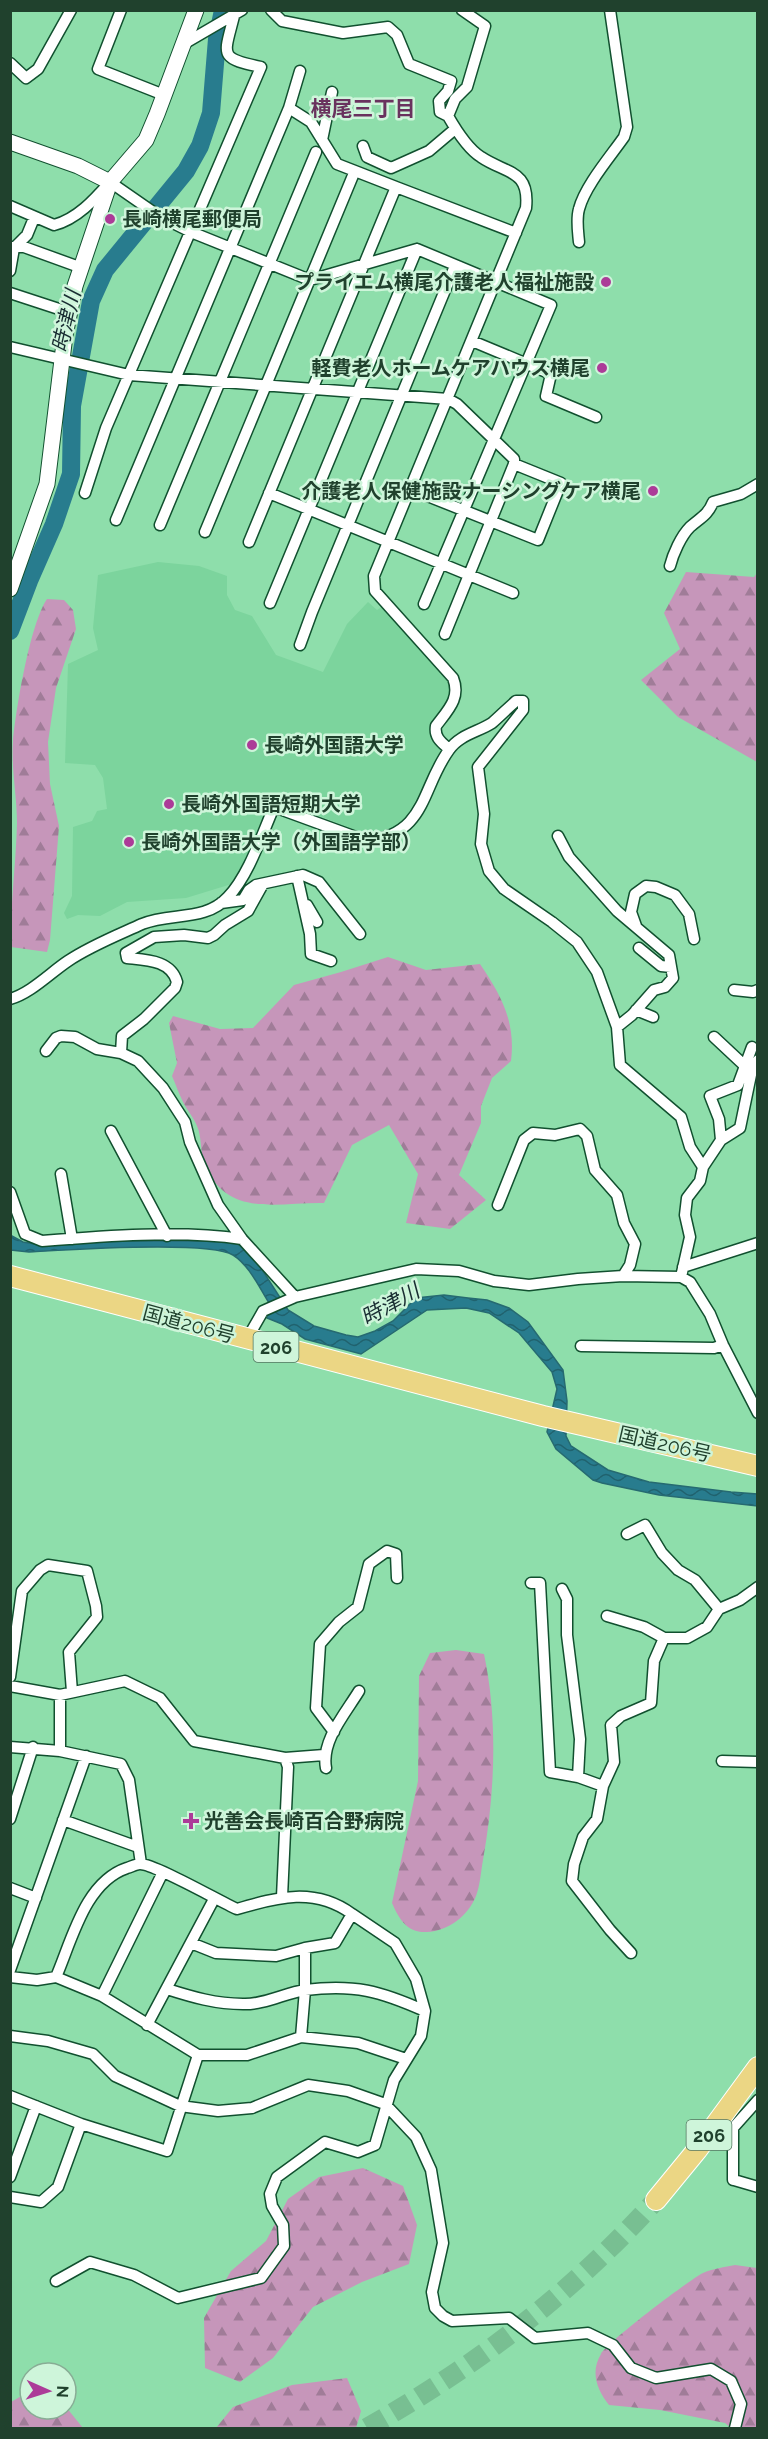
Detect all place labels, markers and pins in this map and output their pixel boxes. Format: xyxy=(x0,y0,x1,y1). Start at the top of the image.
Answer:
place label: 長崎横尾郵便局 xyxy=(122,207,262,231)
marker: 長崎横尾郵便局 xyxy=(103,212,117,226)
place label: プライエム横尾介護老人福祉施設 xyxy=(294,270,594,294)
marker: プライエム横尾介護老人福祉施設 xyxy=(599,275,613,289)
place label: 軽費老人ホームケアハウス横尾 xyxy=(311,356,590,380)
marker: 軽費老人ホームケアハウス横尾 xyxy=(595,361,609,375)
place label: 介護老人保健施設ナーシングケア横尾 xyxy=(301,479,641,503)
marker: 介護老人保健施設ナーシングケア横尾 xyxy=(646,484,660,498)
place label: 長崎外国語大学 xyxy=(264,733,404,757)
marker: 長崎外国語大学 xyxy=(245,738,259,752)
place label: 長崎外国語短期大学 xyxy=(181,792,361,816)
marker: 長崎外国語短期大学 xyxy=(162,797,176,811)
place label: 長崎外国語大学（外国語学部） xyxy=(141,830,421,854)
marker: 長崎外国語大学（外国語学部） xyxy=(122,835,136,849)
place label: 光善会長崎百合野病院 xyxy=(204,1809,404,1833)
marker: 光善会長崎百合野病院 xyxy=(182,1812,200,1830)

